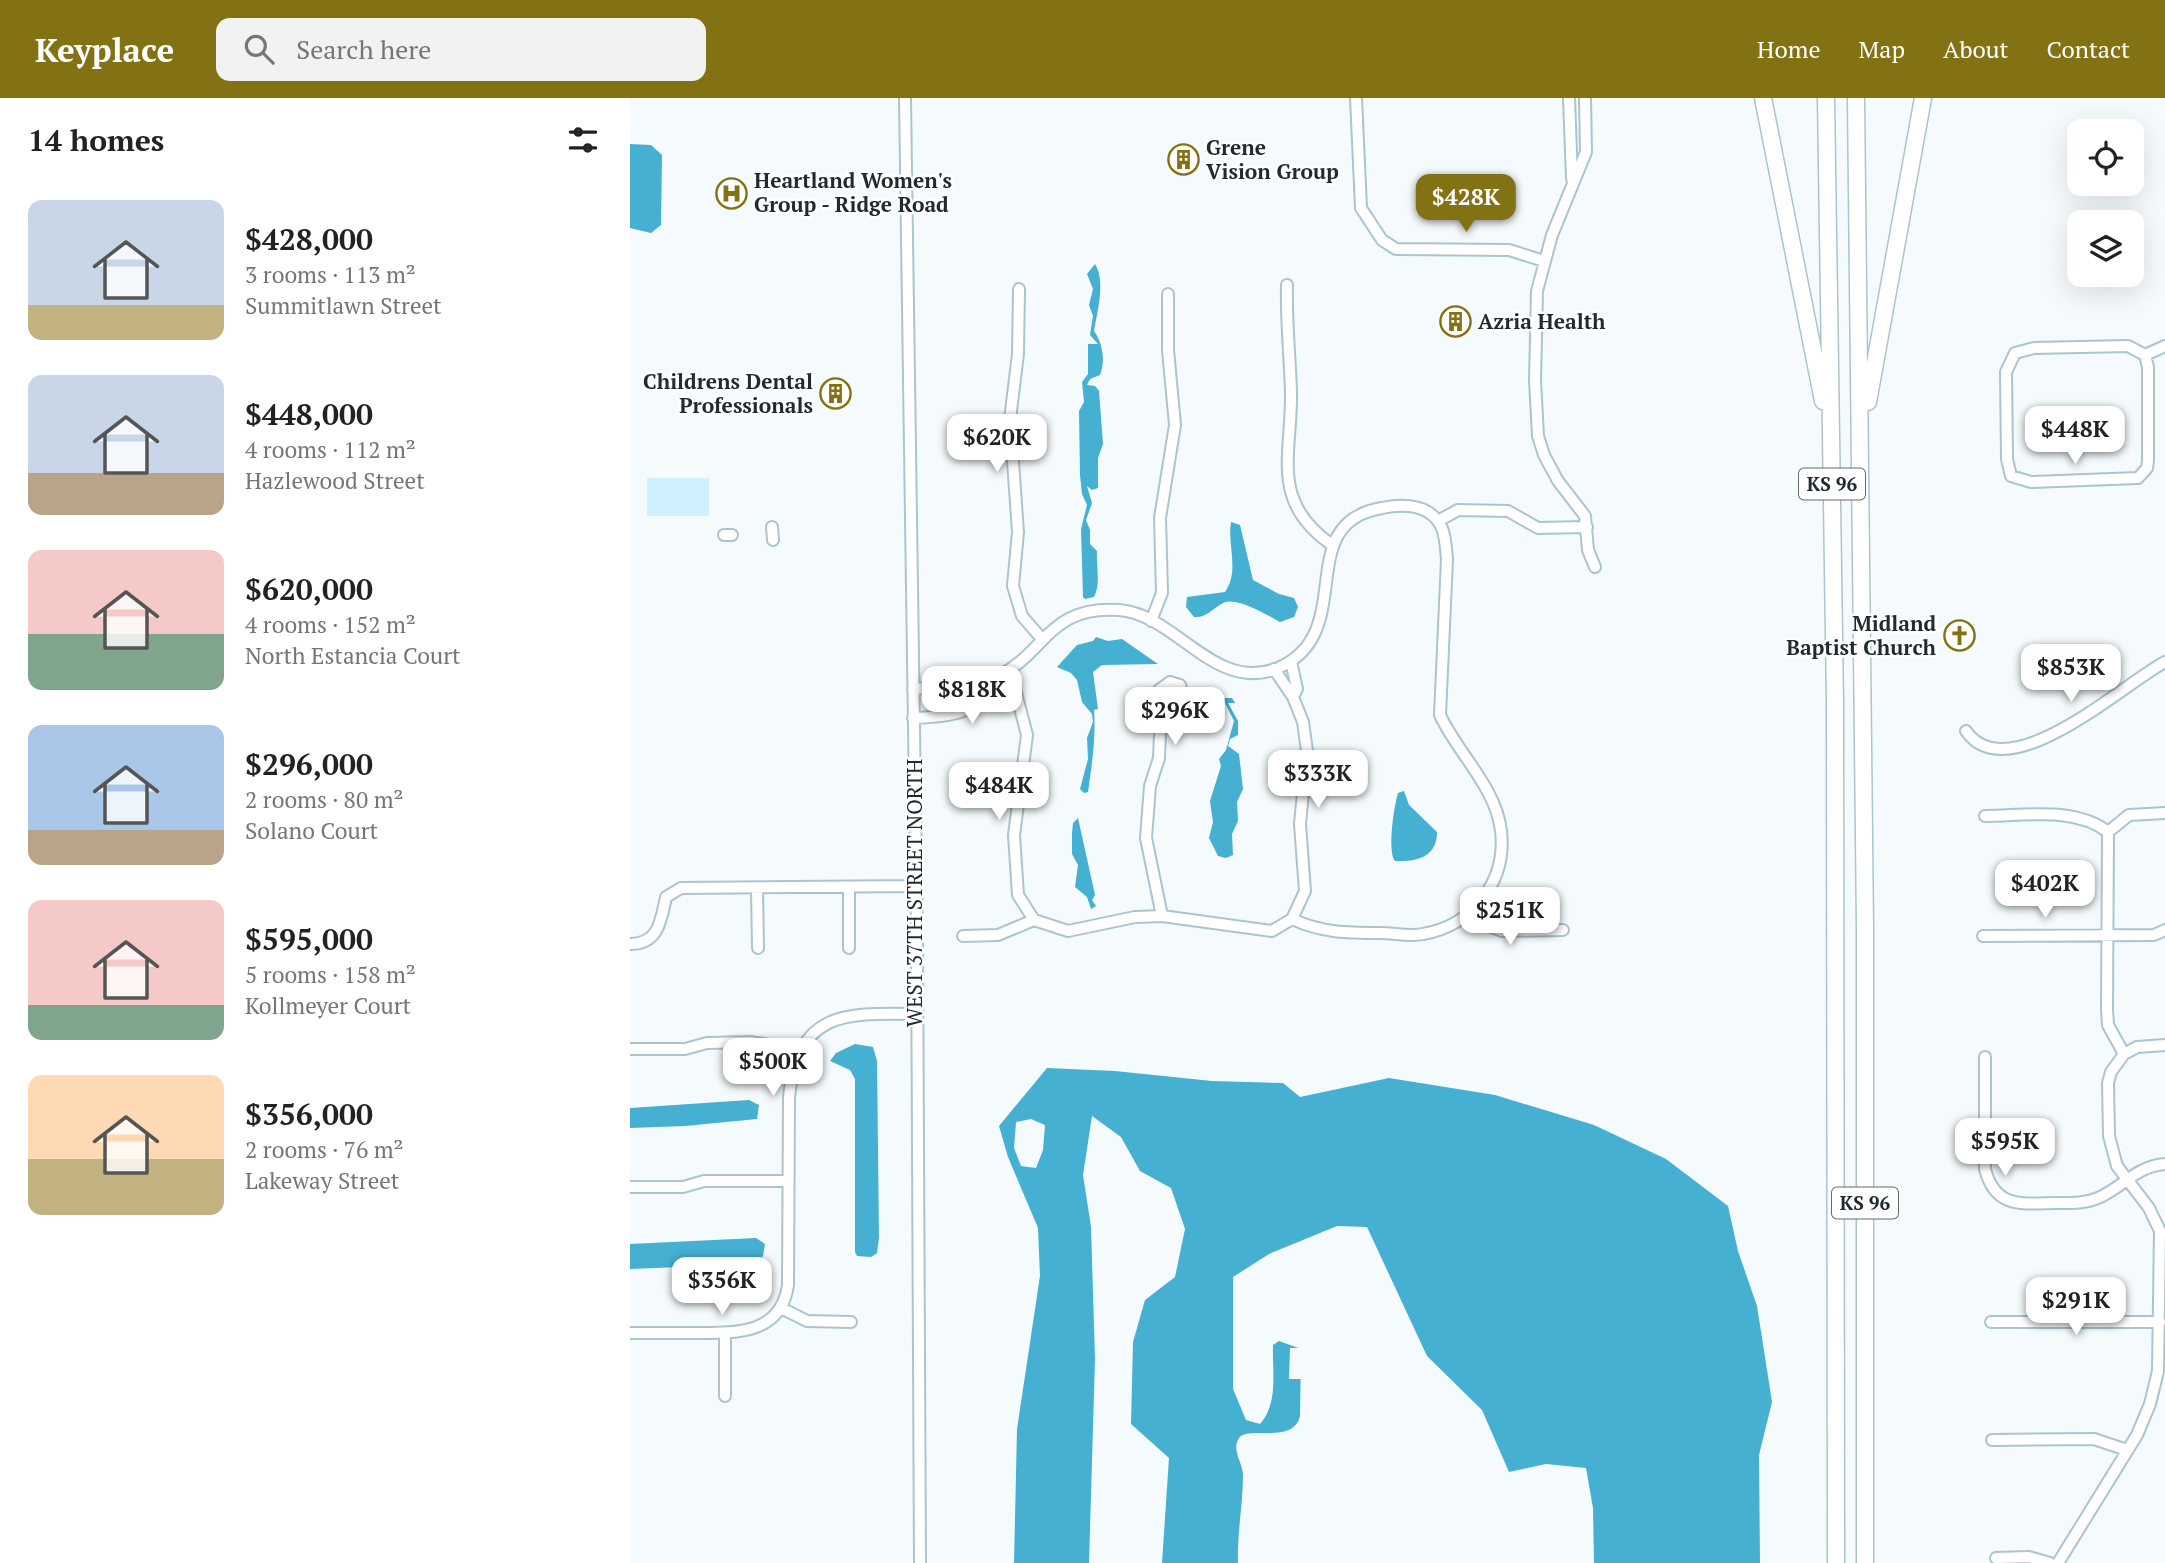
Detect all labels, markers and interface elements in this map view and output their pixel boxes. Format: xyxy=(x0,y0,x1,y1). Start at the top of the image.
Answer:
search box xyxy=(216,18,706,81)
text: Keyplace xyxy=(35,28,174,71)
icon: search xyxy=(240,30,278,68)
text: Search here xyxy=(296,32,431,66)
text: Home xyxy=(1757,33,1821,65)
text: Map xyxy=(1859,33,1905,65)
text: About xyxy=(1943,33,2009,65)
text: Contact xyxy=(2047,33,2130,65)
map controls xyxy=(2067,119,2144,287)
button: locate xyxy=(2067,119,2144,196)
text: 14 homes xyxy=(28,120,164,160)
icon: filters xyxy=(564,121,602,159)
place label: Grene Vision Group xyxy=(1206,133,1339,185)
building icon: Grene Vision Group xyxy=(1166,143,1200,177)
place label: Heartland Women's Group - Ridge Road xyxy=(754,166,952,218)
pin: $428K xyxy=(1417,174,1515,234)
hospital icon: Heartland Women's Group - Ridge Road xyxy=(714,176,748,210)
text: $428K xyxy=(1432,181,1500,212)
button: layers xyxy=(2067,210,2144,287)
text: $428,000 xyxy=(245,219,373,259)
icon: home xyxy=(84,228,168,312)
text: 3 rooms · 113 m² xyxy=(245,259,416,290)
text: Summitlawn Street xyxy=(245,290,442,321)
building icon: Azria Health xyxy=(1438,305,1472,339)
place label: Azria Health xyxy=(1478,307,1606,335)
place label: Childrens Dental Professionals xyxy=(643,367,813,419)
building icon: Childrens Dental Professionals xyxy=(819,377,853,411)
text: $448,000 xyxy=(245,394,373,434)
icon: home xyxy=(84,403,168,487)
pin: $448K xyxy=(2026,406,2124,466)
text: $448K xyxy=(2041,413,2109,444)
pin: $620K xyxy=(948,414,1046,474)
text: $620K xyxy=(963,421,1031,452)
text: 4 rooms · 112 m² xyxy=(245,434,416,465)
text: Hazlewood Street xyxy=(245,465,425,496)
road number: KS 96 xyxy=(1799,468,1865,500)
text: $620,000 xyxy=(245,569,373,609)
icon: home xyxy=(84,578,168,662)
text: 4 rooms · 152 m² xyxy=(245,609,416,640)
place label: Midland Baptist Church xyxy=(1786,609,1937,661)
church icon: Midland Baptist Church xyxy=(1942,619,1976,653)
text: North Estancia Court xyxy=(245,640,461,671)
pin: $853K xyxy=(2022,644,2120,704)
text: $853K xyxy=(2037,651,2105,682)
pin: $818K xyxy=(923,666,1021,726)
text: $818K xyxy=(938,673,1006,704)
pin: $296K xyxy=(1126,688,1224,747)
text: $296K xyxy=(1141,694,1209,725)
text: $296,000 xyxy=(245,744,373,784)
pin: $333K xyxy=(1269,750,1367,810)
icon: home xyxy=(84,753,168,837)
text: $333K xyxy=(1284,757,1352,788)
street label: WEST 37TH STREET NORTH xyxy=(900,759,928,1027)
pin: $484K xyxy=(950,762,1048,822)
text: $484K xyxy=(965,769,1033,800)
text: 2 rooms · 80 m² xyxy=(245,784,404,815)
text: Solano Court xyxy=(245,815,378,846)
pin: $402K xyxy=(1996,860,2094,920)
text: $402K xyxy=(2011,867,2079,898)
pin: $251K xyxy=(1461,888,1559,947)
text: $251K xyxy=(1476,894,1544,925)
text: $595,000 xyxy=(245,919,373,959)
icon: home xyxy=(84,928,168,1012)
text: 5 rooms · 158 m² xyxy=(245,959,416,990)
text: Kollmeyer Court xyxy=(245,990,411,1021)
pin: $500K xyxy=(724,1038,822,1098)
text: $500K xyxy=(739,1045,807,1076)
text: $356,000 xyxy=(245,1094,373,1134)
icon: home xyxy=(84,1103,168,1187)
pin: $595K xyxy=(1956,1118,2054,1178)
text: $595K xyxy=(1971,1125,2039,1156)
text: 2 rooms · 76 m² xyxy=(245,1134,404,1165)
text: Lakeway Street xyxy=(245,1165,399,1196)
road number: KS 96 xyxy=(1832,1188,1898,1218)
pin: $356K xyxy=(673,1258,771,1317)
text: $356K xyxy=(688,1264,756,1295)
pin: $291K xyxy=(2027,1278,2125,1337)
text: $291K xyxy=(2042,1284,2110,1315)

